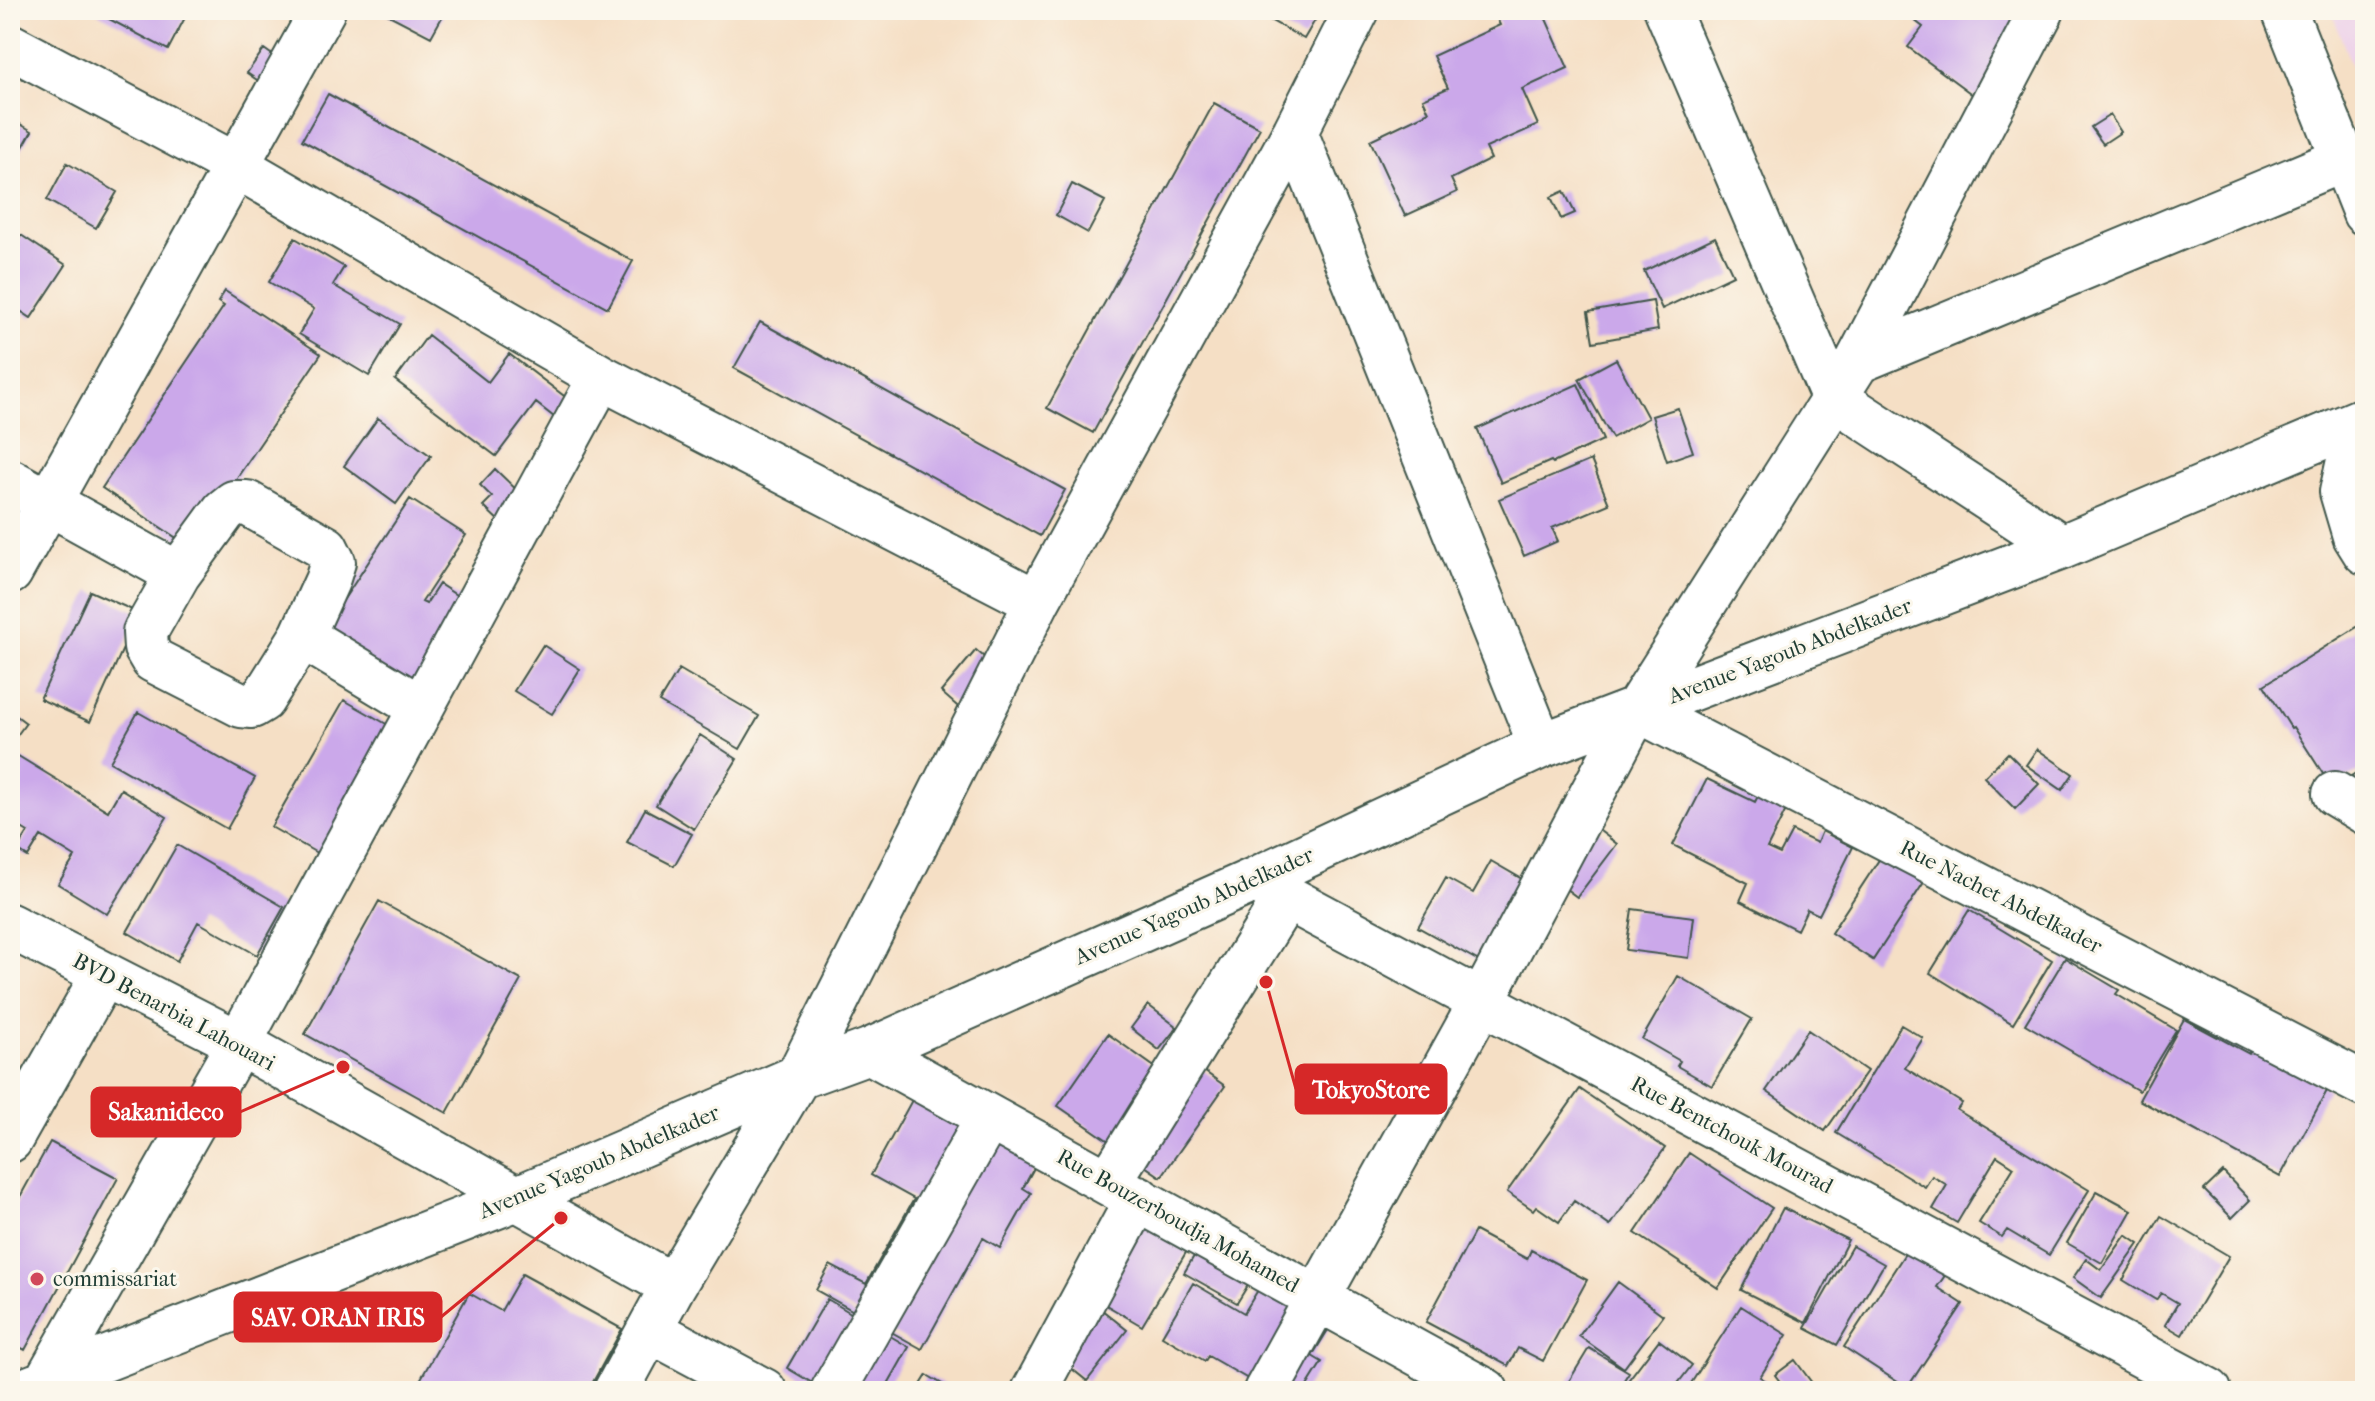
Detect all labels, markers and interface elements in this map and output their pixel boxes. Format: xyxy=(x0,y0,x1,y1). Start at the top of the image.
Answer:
street label: Avenue Yagoub Abdelkader xyxy=(1664,592,1916,710)
street label: Rue Nachet Abdelkader xyxy=(1896,835,2107,960)
street label: Avenue Yagoub Abdelkader xyxy=(1070,841,1318,971)
street label: BVD Benarbia Lahouari xyxy=(68,948,280,1077)
callout: TokyoStore xyxy=(1296,1065,1446,1113)
street label: Rue Bentchouk Mourad xyxy=(1626,1071,1838,1200)
text: TokyoStore xyxy=(1311,1076,1430,1104)
callout: Sakanideco xyxy=(92,1088,240,1136)
text: Sakanideco xyxy=(108,1098,224,1126)
street label: Avenue Yagoub Abdelkader xyxy=(474,1099,724,1225)
street label: Rue Bouzerboudja Mohamed xyxy=(1052,1143,1305,1299)
place label: commissariat xyxy=(53,1266,177,1292)
marker: commissariat xyxy=(28,1270,46,1288)
callout: SAV. ORAN IRIS xyxy=(235,1293,441,1341)
text: SAV. ORAN IRIS xyxy=(251,1304,425,1332)

